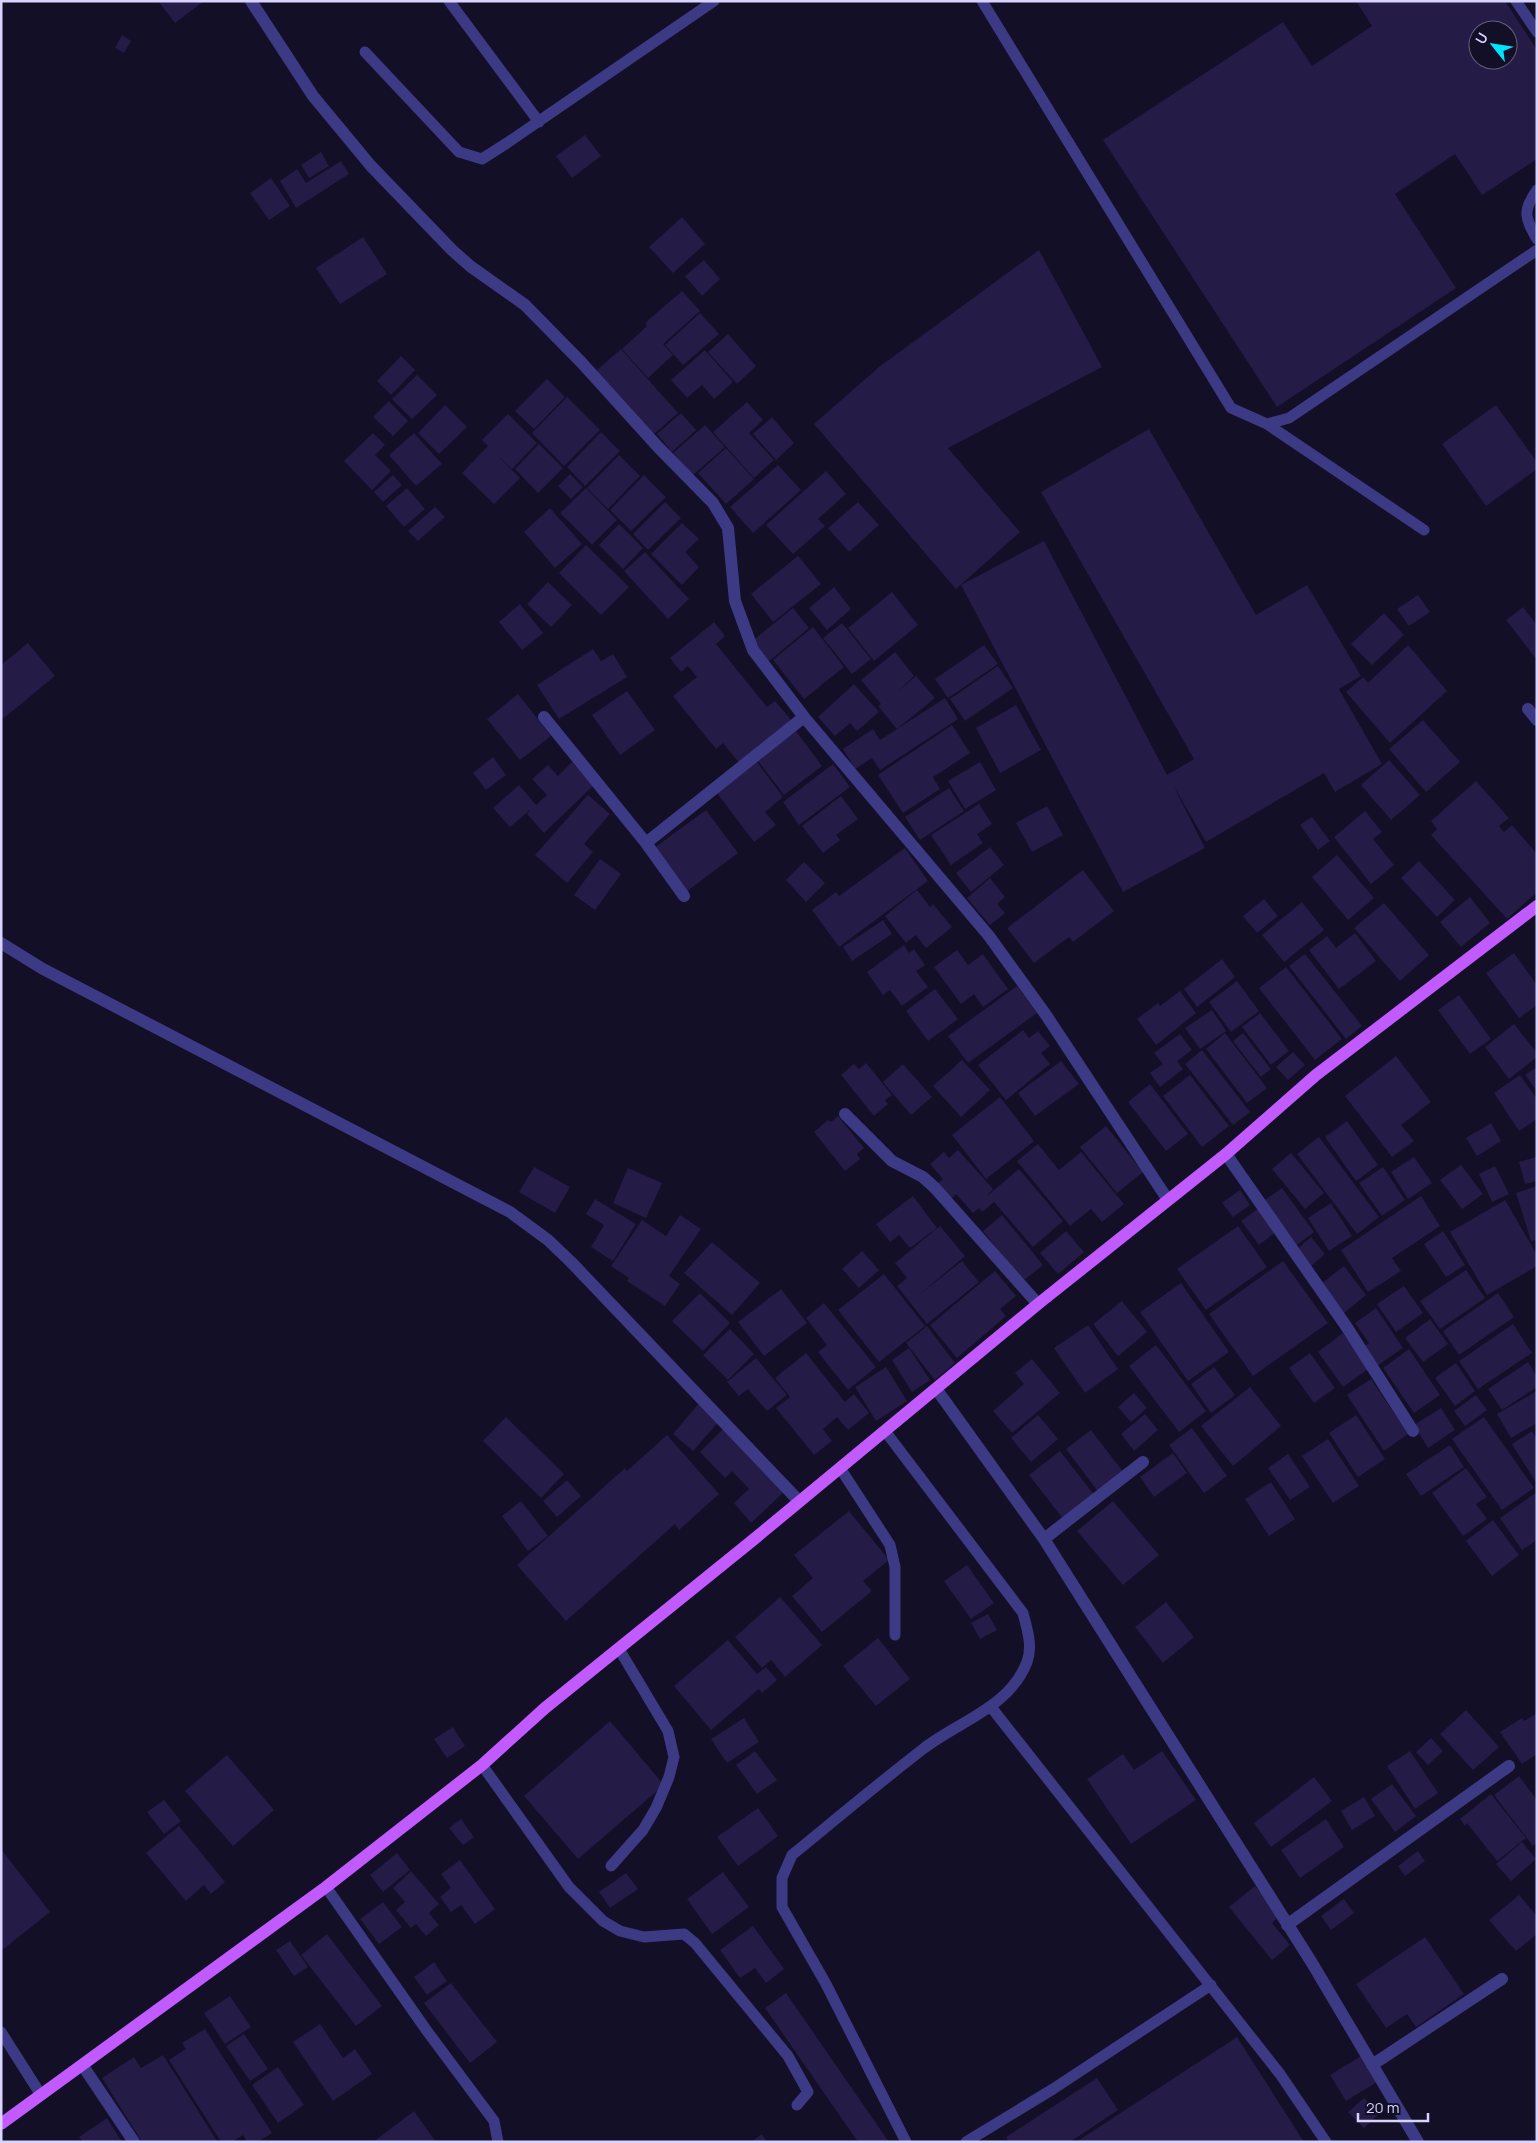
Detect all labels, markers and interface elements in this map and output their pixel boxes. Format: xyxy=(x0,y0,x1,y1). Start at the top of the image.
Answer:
north arrow xyxy=(1468,20,1518,70)
text: U xyxy=(1471,29,1492,47)
scale bar xyxy=(1358,2090,1428,2122)
text: 20 m xyxy=(1366,2097,1399,2118)

